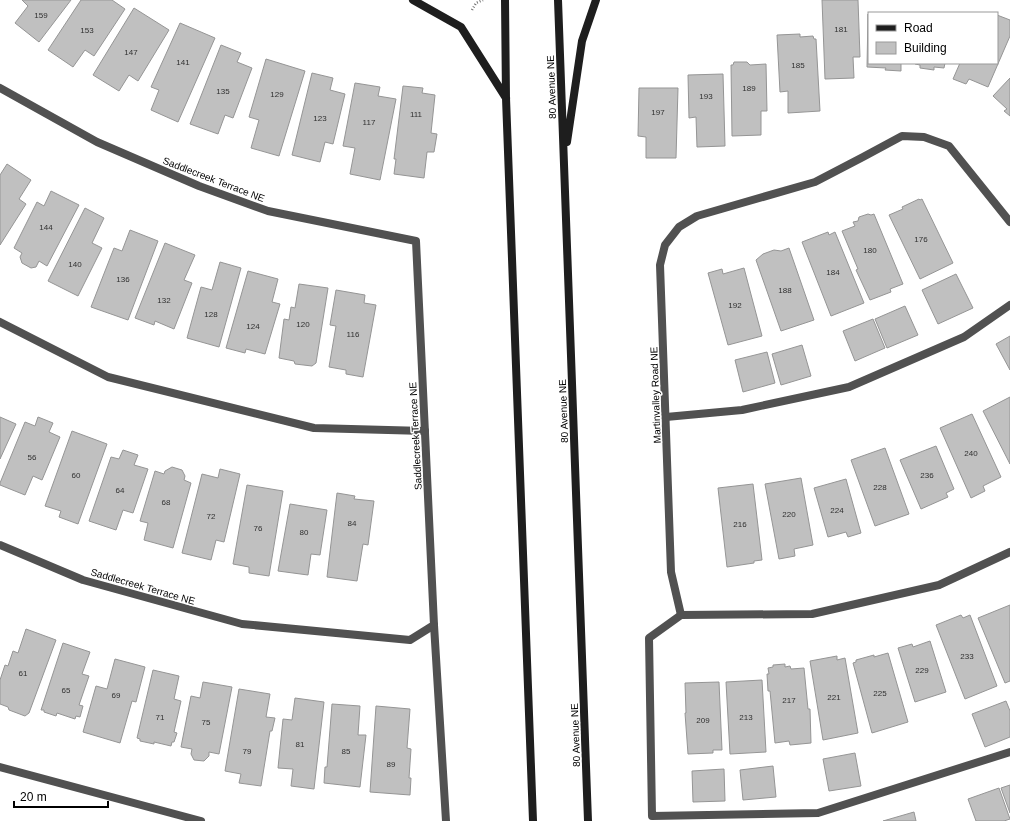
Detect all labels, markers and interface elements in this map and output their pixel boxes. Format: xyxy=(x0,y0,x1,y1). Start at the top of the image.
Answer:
house number: 159 xyxy=(34,11,48,20)
legend xyxy=(868,12,998,64)
text: Road xyxy=(904,21,933,35)
house number: 181 xyxy=(834,25,848,34)
house number: 153 xyxy=(80,26,94,35)
text: Building xyxy=(904,41,947,55)
house number: 147 xyxy=(124,48,138,57)
street label: 80 Avenue NE xyxy=(545,55,558,119)
house number: 141 xyxy=(176,58,190,67)
house number: 185 xyxy=(791,61,805,70)
house number: 189 xyxy=(742,84,756,93)
house number: 135 xyxy=(216,87,230,96)
house number: 129 xyxy=(270,90,284,99)
house number: 193 xyxy=(699,92,713,101)
house number: 197 xyxy=(651,108,665,117)
house number: 111 xyxy=(410,110,423,119)
house number: 123 xyxy=(313,114,327,123)
house number: 117 xyxy=(363,118,376,127)
street label: Saddlecreek Terrace NE xyxy=(161,155,267,204)
house number: 144 xyxy=(39,223,53,232)
house number: 176 xyxy=(914,235,928,244)
house number: 180 xyxy=(863,246,877,255)
house number: 140 xyxy=(68,260,82,269)
house number: 184 xyxy=(826,268,840,277)
house number: 136 xyxy=(116,275,130,284)
house number: 188 xyxy=(778,286,792,295)
house number: 132 xyxy=(157,296,171,305)
house number: 192 xyxy=(728,301,742,310)
house number: 128 xyxy=(204,310,218,319)
house number: 120 xyxy=(296,320,310,329)
house number: 124 xyxy=(246,322,260,331)
house number: 116 xyxy=(347,330,360,339)
street label: Martinvalley Road NE xyxy=(648,346,663,444)
street label: 80 Avenue NE xyxy=(557,379,570,443)
street label: Saddlecreek Terrace NE xyxy=(407,381,424,490)
house number: 240 xyxy=(964,449,978,458)
house number: 56 xyxy=(28,453,37,462)
house number: 60 xyxy=(72,471,81,480)
house number: 236 xyxy=(920,471,934,480)
house number: 228 xyxy=(873,483,887,492)
house number: 64 xyxy=(116,486,125,495)
house number: 68 xyxy=(162,498,171,507)
house number: 224 xyxy=(830,506,844,515)
house number: 220 xyxy=(782,510,796,519)
house number: 72 xyxy=(207,512,216,521)
house number: 84 xyxy=(348,519,357,528)
house number: 216 xyxy=(733,520,747,529)
house number: 76 xyxy=(254,524,263,533)
house number: 80 xyxy=(300,528,309,537)
street label: Saddlecreek Terrace NE xyxy=(89,566,197,607)
house number: 233 xyxy=(960,652,974,661)
house number: 229 xyxy=(915,666,929,675)
house number: 61 xyxy=(19,669,28,678)
house number: 65 xyxy=(62,686,71,695)
house number: 225 xyxy=(873,689,887,698)
house number: 69 xyxy=(112,691,121,700)
house number: 221 xyxy=(827,693,841,702)
house number: 217 xyxy=(782,696,796,705)
street label: 80 Avenue NE xyxy=(569,703,582,767)
house number: 71 xyxy=(156,713,165,722)
house number: 213 xyxy=(739,713,753,722)
house number: 209 xyxy=(696,716,710,725)
house number: 75 xyxy=(202,718,211,727)
house number: 81 xyxy=(296,740,305,749)
house number: 79 xyxy=(243,747,252,756)
house number: 85 xyxy=(342,747,351,756)
house number: 89 xyxy=(387,760,396,769)
scale bar xyxy=(14,783,108,809)
text: 20 m xyxy=(20,790,47,804)

